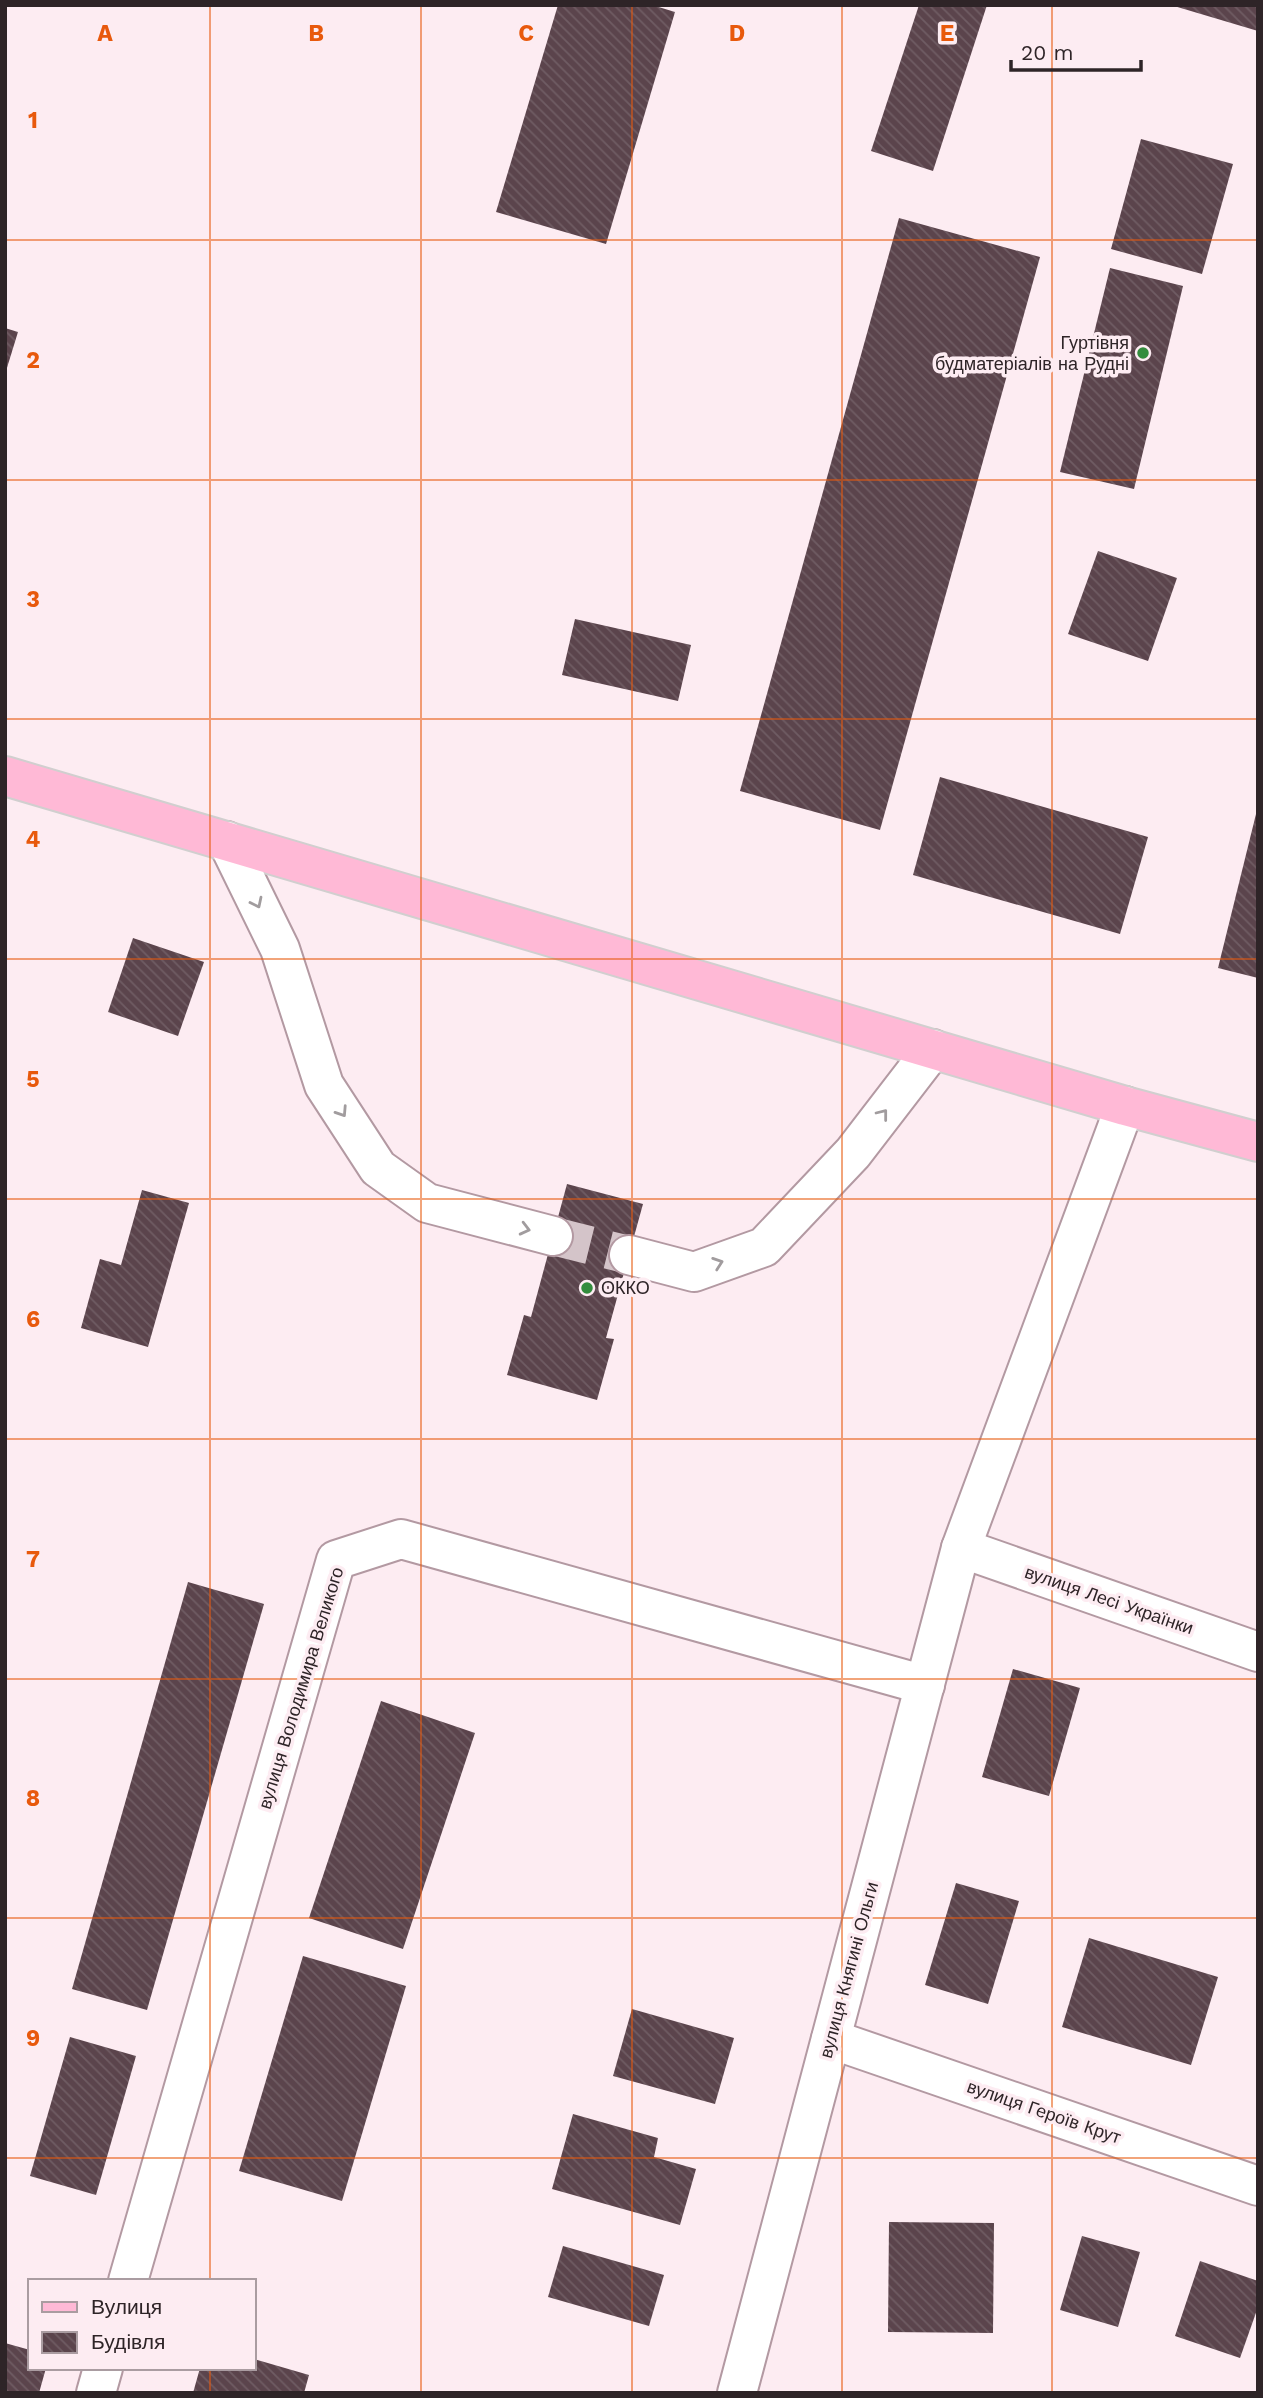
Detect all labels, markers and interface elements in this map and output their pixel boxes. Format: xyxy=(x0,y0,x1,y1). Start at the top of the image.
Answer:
text: A xyxy=(97,20,113,47)
text: B xyxy=(308,20,324,47)
text: C xyxy=(518,20,534,47)
text: D xyxy=(729,20,745,47)
text: E xyxy=(940,20,954,47)
scale bar xyxy=(1011,28,1140,72)
text: 20 m xyxy=(1021,40,1073,65)
text: 1 xyxy=(28,107,38,134)
place label: Гуртівня будматеріалів на Рудні xyxy=(935,332,1129,374)
marker: Гуртівня будматеріалів на Рудні xyxy=(1135,345,1151,361)
text: 2 xyxy=(26,347,40,374)
text: 3 xyxy=(26,586,40,613)
text: 4 xyxy=(26,826,41,853)
one-way arrow xyxy=(249,896,263,908)
text: 5 xyxy=(26,1066,40,1093)
one-way arrow xyxy=(334,1105,347,1118)
one-way arrow xyxy=(875,1109,888,1122)
one-way arrow xyxy=(519,1220,531,1235)
one-way arrow xyxy=(711,1257,724,1271)
place label: ОККО xyxy=(601,1277,650,1298)
marker: ОККО xyxy=(579,1280,595,1296)
text: 6 xyxy=(26,1306,40,1333)
text: 7 xyxy=(26,1546,40,1573)
street label: вулиця Лесі Українки xyxy=(1022,1561,1196,1638)
street label: вулиця Володимира Великого xyxy=(254,1564,347,1811)
text: 8 xyxy=(26,1785,40,1812)
street label: вулиця Княгині Ольги xyxy=(815,1879,882,2060)
text: 9 xyxy=(26,2025,40,2052)
street label: вулиця Героїв Крут xyxy=(964,2075,1124,2148)
legend xyxy=(28,2279,256,2370)
text: Вулиця xyxy=(91,2294,162,2319)
text: Будівля xyxy=(91,2329,165,2354)

